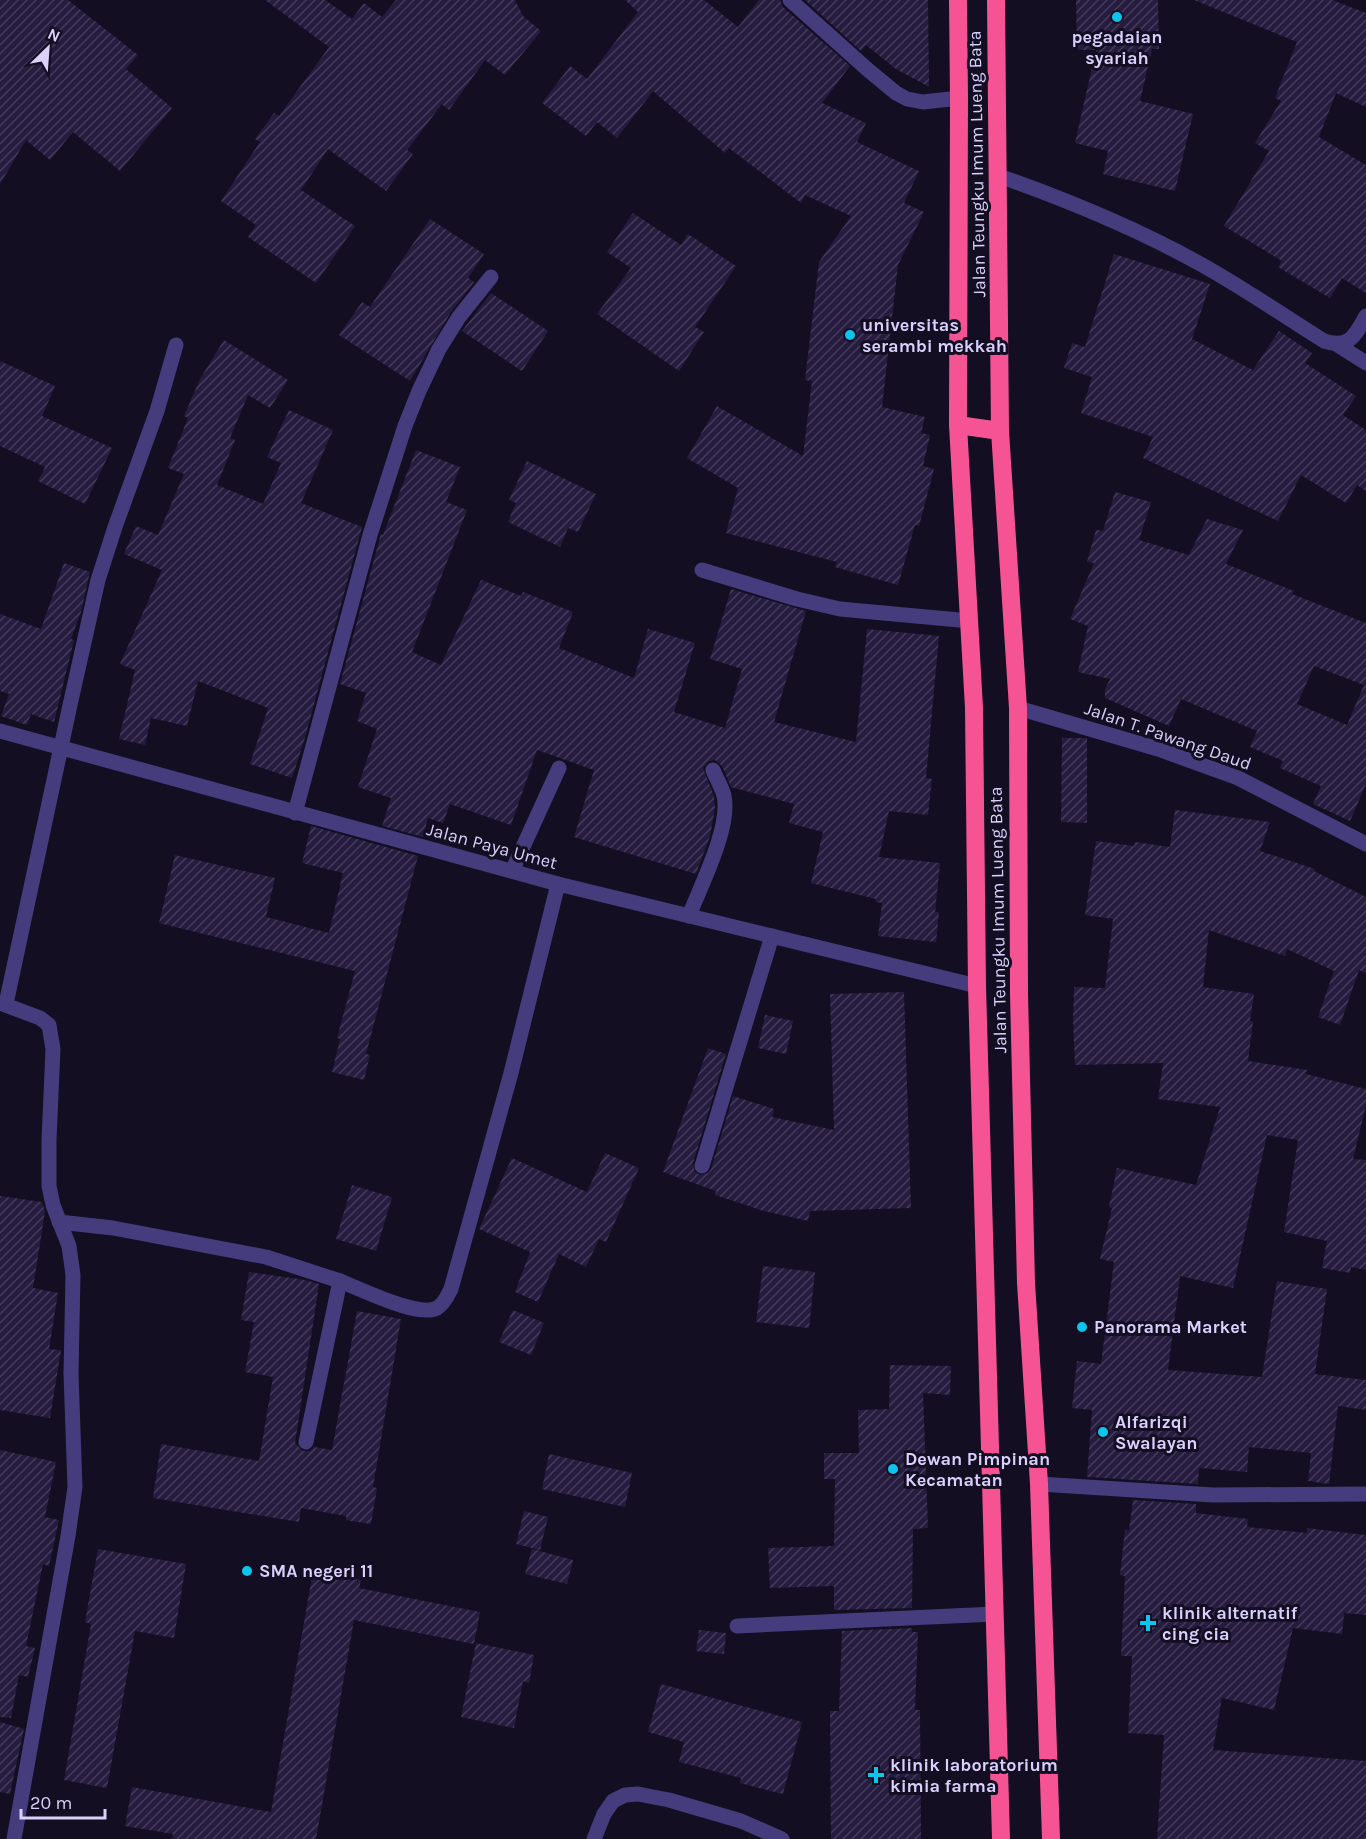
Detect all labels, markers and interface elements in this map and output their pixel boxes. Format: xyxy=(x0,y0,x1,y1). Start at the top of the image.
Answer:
marker: pegadaian syariah xyxy=(1110,10,1124,24)
north arrow xyxy=(18,18,78,78)
text: N xyxy=(45,24,63,46)
place label: pegadaian syariah xyxy=(1072,26,1162,69)
street label: Jalan Teungku Imum Lueng Bata xyxy=(964,30,990,298)
place label: universitas serambi mekkah xyxy=(862,314,1007,357)
marker: universitas serambi mekkah xyxy=(843,328,857,342)
street label: Jalan T. Pawang Daud xyxy=(1082,697,1254,775)
street label: Jalan Teungku Imum Lueng Bata xyxy=(985,786,1011,1054)
street label: Jalan Paya Umet xyxy=(424,818,560,874)
place label: Panorama Market xyxy=(1094,1316,1247,1338)
marker: Panorama Market xyxy=(1075,1320,1089,1334)
place label: Alfarizqi Swalayan xyxy=(1115,1411,1197,1454)
marker: Alfarizqi Swalayan xyxy=(1096,1425,1110,1439)
place label: Dewan Pimpinan Kecamatan xyxy=(905,1448,1050,1491)
marker: Dewan Pimpinan Kecamatan xyxy=(886,1462,900,1476)
place label: SMA negeri 11 xyxy=(259,1560,373,1582)
marker: SMA negeri 11 xyxy=(240,1564,254,1578)
place label: klinik alternatif cing cia xyxy=(1162,1602,1298,1645)
marker: klinik alternatif cing cia xyxy=(1139,1614,1157,1632)
place label: klinik laboratorium kimia farma xyxy=(890,1754,1058,1797)
marker: klinik laboratorium kimia farma xyxy=(867,1766,885,1784)
scale bar xyxy=(21,1782,105,1820)
text: 20 m xyxy=(30,1792,72,1814)

